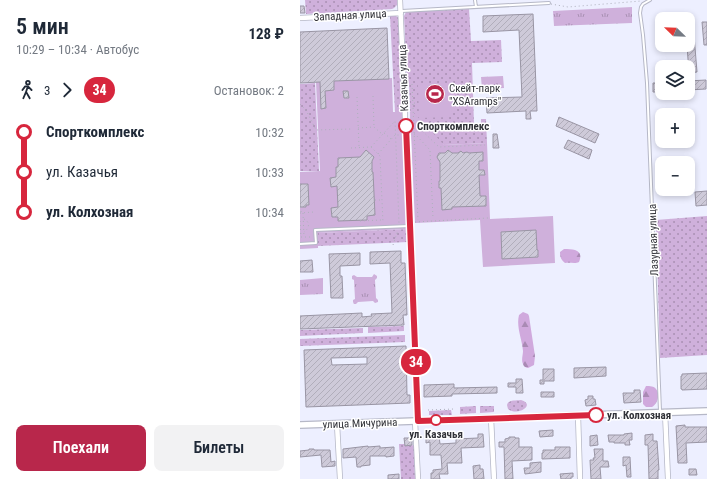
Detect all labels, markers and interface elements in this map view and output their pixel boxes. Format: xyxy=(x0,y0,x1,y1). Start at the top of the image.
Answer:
street label: Западная улица xyxy=(313,7,387,24)
north arrow xyxy=(655,12,695,52)
map controls xyxy=(655,12,695,196)
text: 5 мин xyxy=(16,14,69,39)
text: 128 ₽ xyxy=(248,25,284,43)
text: 10:29 – 10:34 · Автобус xyxy=(16,42,139,57)
street label: Казачья улица xyxy=(396,44,411,111)
button: layers xyxy=(655,60,695,100)
icon: walk xyxy=(16,79,38,101)
icon: forward xyxy=(56,79,78,101)
text: 34 xyxy=(92,82,107,98)
place label: Скейт-парк "XSAramps" xyxy=(449,82,501,108)
text: 3 xyxy=(44,83,50,98)
text: Остановок: 2 xyxy=(214,83,284,98)
sports icon: Скейт-парк "XSAramps" xyxy=(424,83,446,105)
button: + xyxy=(655,108,695,148)
marker: Спорткомплекс xyxy=(398,118,414,134)
place label: Спорткомплекс xyxy=(417,120,489,133)
text: Спорткомплекс xyxy=(46,123,145,141)
text: 10:32 xyxy=(255,125,284,140)
button: − xyxy=(655,156,695,196)
text: ул. Казачья xyxy=(46,163,118,181)
text: 10:33 xyxy=(255,165,284,180)
text: ул. Колхозная xyxy=(46,203,134,221)
street label: Лазурная улица xyxy=(646,204,661,276)
text: 10:34 xyxy=(255,205,284,220)
line badge: 34 xyxy=(398,349,434,375)
text: 34 xyxy=(409,354,423,370)
marker: ул. Колхозная xyxy=(588,407,604,423)
place label: ул. Колхозная xyxy=(607,409,671,422)
marker: ул. Казачья xyxy=(430,414,442,426)
street label: улица Мичурина xyxy=(322,416,398,431)
button: Поехали xyxy=(16,425,146,471)
button: Билеты xyxy=(154,425,284,471)
place label: ул. Казачья xyxy=(409,428,463,441)

